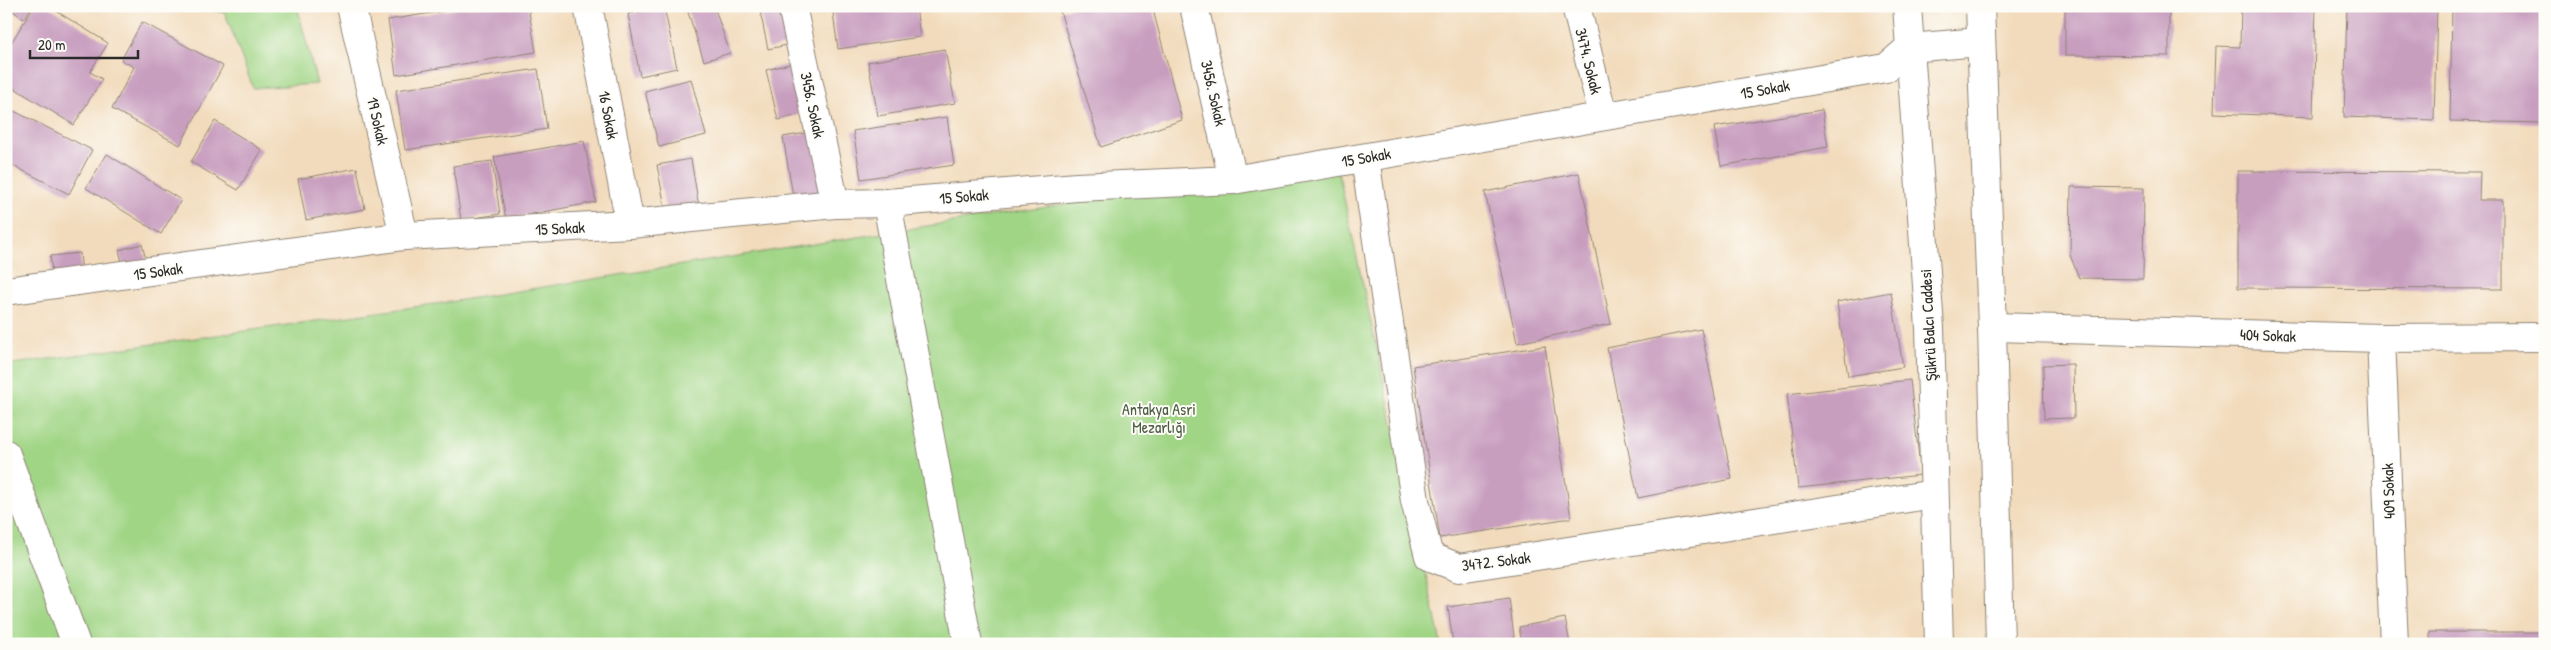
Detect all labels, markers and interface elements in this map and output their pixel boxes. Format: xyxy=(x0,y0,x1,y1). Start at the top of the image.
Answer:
street label: 3474. Sokak xyxy=(1570,26,1608,97)
scale bar xyxy=(30,28,138,60)
text: 20 m xyxy=(38,34,65,55)
street label: 3456. Sokak xyxy=(1196,58,1232,128)
street label: 3456. Sokak xyxy=(795,70,831,140)
street label: 15 Sokak xyxy=(1739,74,1792,104)
street label: 16 Sokak xyxy=(594,89,625,142)
street label: 19 Sokak xyxy=(362,95,394,148)
street label: 15 Sokak xyxy=(1340,142,1393,172)
street label: 15 Sokak xyxy=(938,183,990,209)
street label: 15 Sokak xyxy=(535,216,586,240)
street label: 15 Sokak xyxy=(132,257,184,285)
street label: Şükrü Balcı Caddesi xyxy=(1914,268,1942,382)
street label: 404 Sokak xyxy=(2240,323,2297,347)
park label: Antakya Asri Mezarlığı xyxy=(1122,398,1196,438)
street label: 409 Sokak xyxy=(2376,462,2400,519)
street label: 3472. Sokak xyxy=(1460,546,1532,576)

